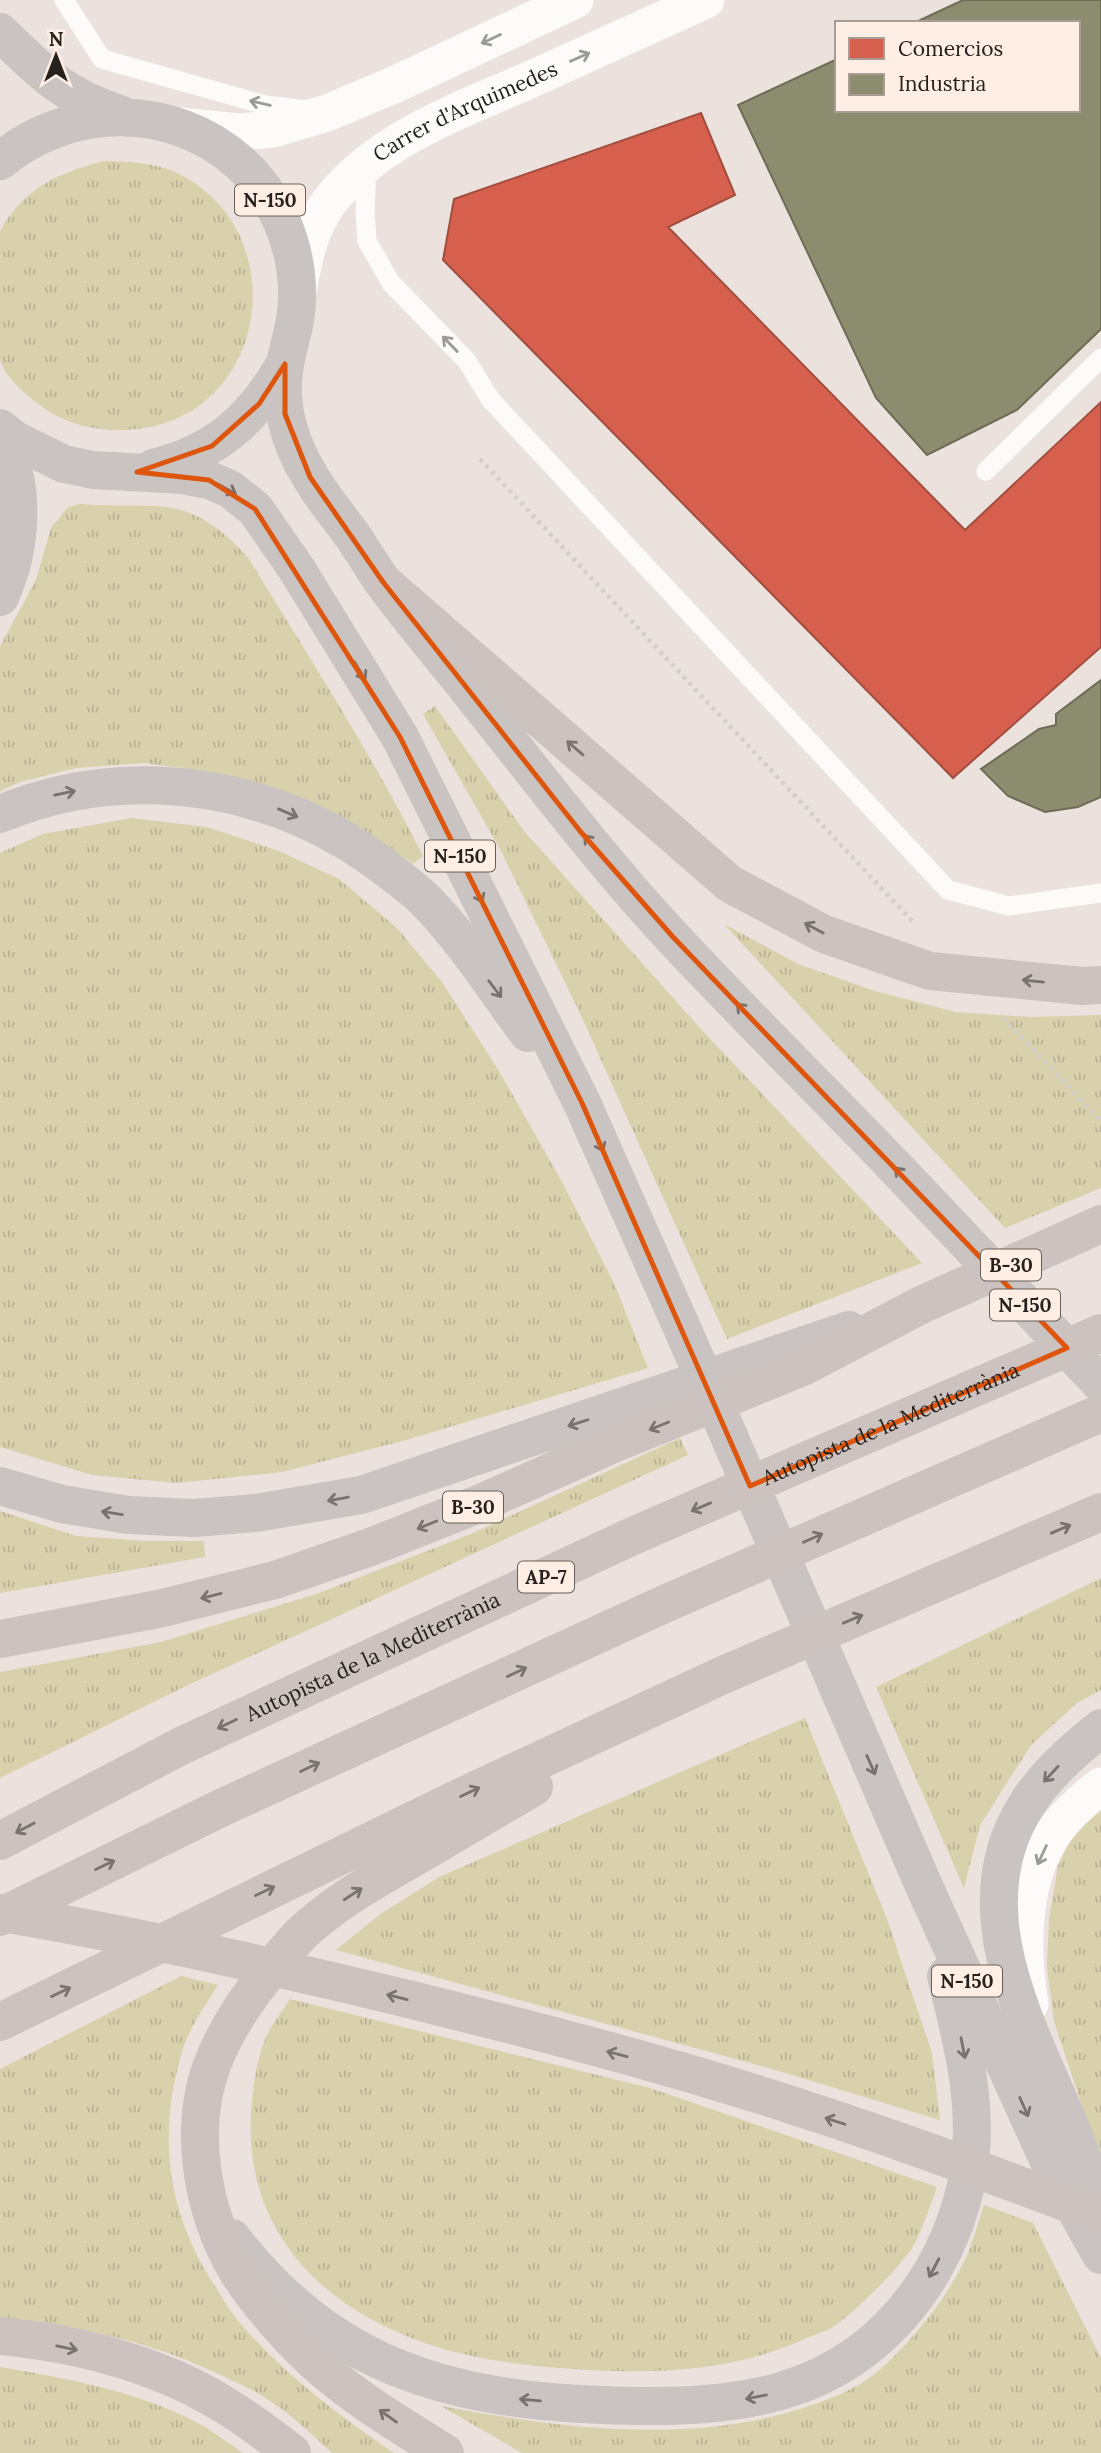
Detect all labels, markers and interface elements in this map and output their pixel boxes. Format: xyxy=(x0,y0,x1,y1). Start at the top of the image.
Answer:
north arrow xyxy=(21,21,91,91)
legend xyxy=(835,21,1080,112)
text: N xyxy=(49,27,64,51)
one-way arrow xyxy=(481,33,502,47)
text: Comercios xyxy=(898,35,1003,62)
one-way arrow xyxy=(569,50,591,63)
street label: Carrer d'Arquimedes xyxy=(368,55,562,168)
text: Industria xyxy=(898,70,987,97)
one-way arrow xyxy=(249,96,272,110)
road number: N-150 xyxy=(235,184,305,216)
one-way arrow xyxy=(441,336,458,353)
one-way arrow xyxy=(217,482,237,496)
one-way arrow xyxy=(353,661,367,681)
one-way arrow xyxy=(566,740,584,756)
one-way arrow xyxy=(53,786,76,800)
one-way arrow xyxy=(277,807,298,820)
one-way arrow xyxy=(583,835,599,853)
road number: N-150 xyxy=(425,841,495,872)
one-way arrow xyxy=(472,882,486,903)
one-way arrow xyxy=(804,921,825,935)
one-way arrow xyxy=(1022,974,1045,987)
one-way arrow xyxy=(487,979,502,998)
one-way arrow xyxy=(736,1003,753,1020)
one-way arrow xyxy=(593,1131,606,1152)
one-way arrow xyxy=(894,1167,911,1184)
road number: B-30 xyxy=(981,1250,1041,1280)
road number: N-150 xyxy=(990,1289,1060,1320)
street label: Autopista de la Mediterrània xyxy=(757,1356,1024,1492)
one-way arrow xyxy=(568,1418,590,1430)
one-way arrow xyxy=(649,1420,670,1433)
road number: B-30 xyxy=(443,1492,503,1522)
one-way arrow xyxy=(327,1493,350,1506)
one-way arrow xyxy=(691,1501,713,1514)
one-way arrow xyxy=(102,1506,124,1519)
one-way arrow xyxy=(417,1519,439,1532)
one-way arrow xyxy=(1050,1522,1072,1535)
one-way arrow xyxy=(802,1531,824,1544)
road number: AP-7 xyxy=(518,1562,574,1592)
street label: Autopista de la Mediterrània xyxy=(240,1586,504,1728)
one-way arrow xyxy=(200,1590,223,1603)
one-way arrow xyxy=(841,1612,863,1625)
one-way arrow xyxy=(506,1664,527,1678)
one-way arrow xyxy=(217,1718,238,1731)
one-way arrow xyxy=(866,1754,879,1776)
one-way arrow xyxy=(299,1759,320,1773)
one-way arrow xyxy=(1043,1765,1059,1783)
one-way arrow xyxy=(459,1785,480,1799)
one-way arrow xyxy=(15,1822,36,1835)
one-way arrow xyxy=(1035,1844,1048,1866)
one-way arrow xyxy=(94,1858,115,1872)
one-way arrow xyxy=(254,1884,275,1897)
one-way arrow xyxy=(343,1886,362,1901)
road number: N-150 xyxy=(932,1966,1002,1996)
one-way arrow xyxy=(50,1984,71,1998)
one-way arrow xyxy=(386,1990,409,2003)
one-way arrow xyxy=(956,2036,970,2059)
one-way arrow xyxy=(606,2047,629,2060)
one-way arrow xyxy=(1018,2096,1031,2117)
one-way arrow xyxy=(824,2113,846,2126)
one-way arrow xyxy=(926,2257,940,2278)
one-way arrow xyxy=(55,2341,78,2355)
one-way arrow xyxy=(745,2390,768,2404)
one-way arrow xyxy=(519,2393,542,2406)
one-way arrow xyxy=(379,2409,398,2423)

